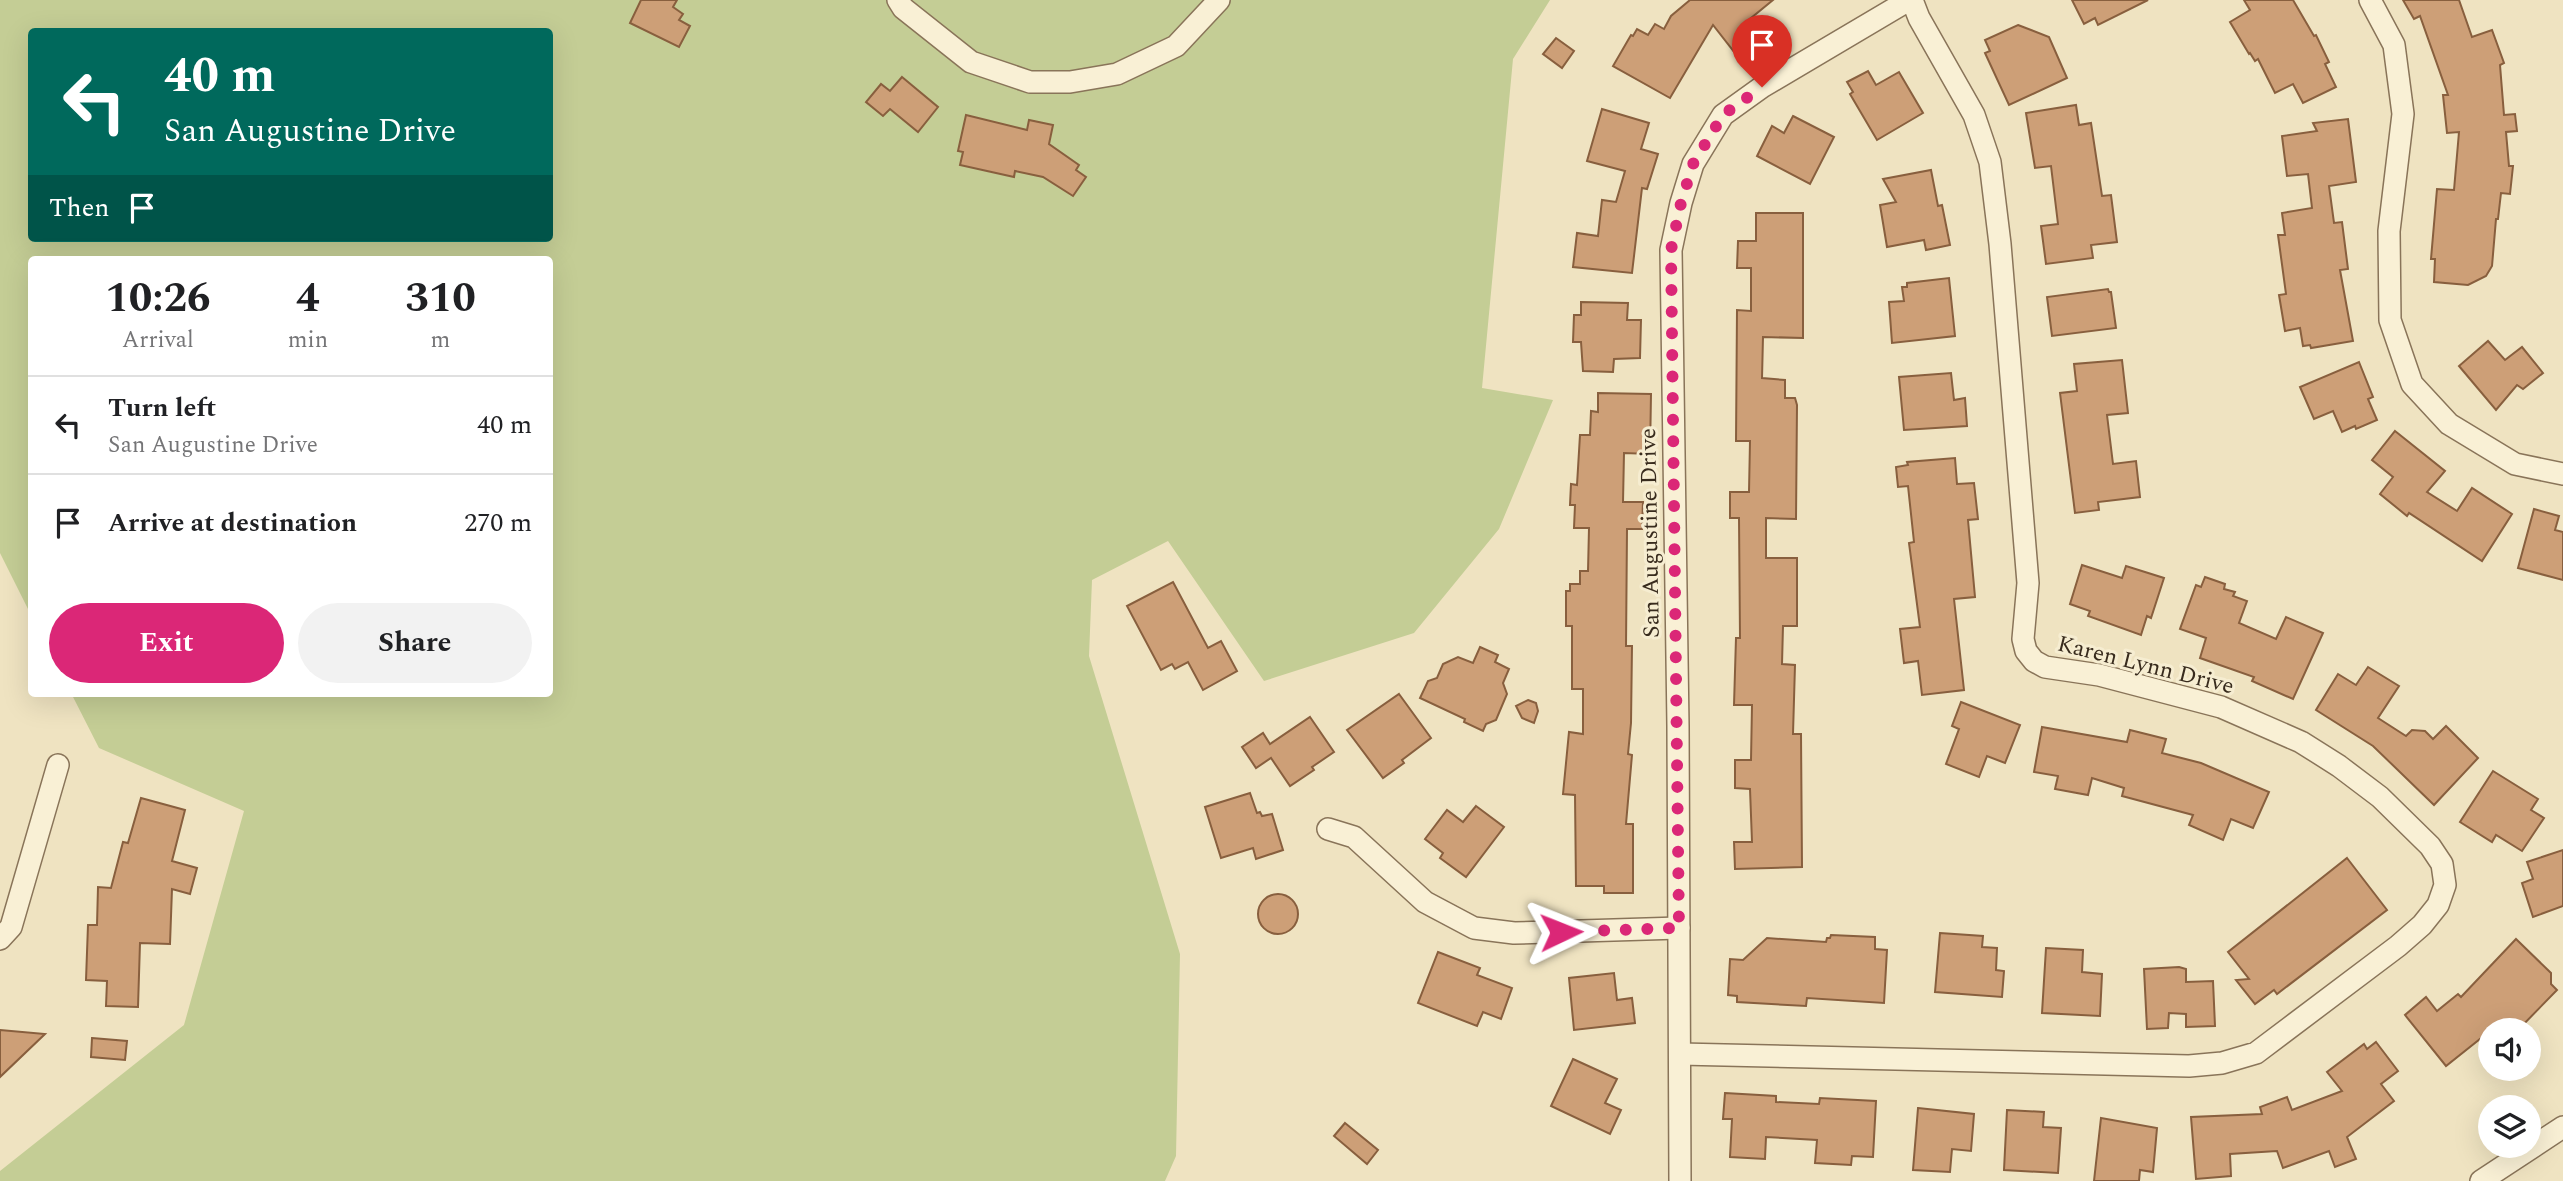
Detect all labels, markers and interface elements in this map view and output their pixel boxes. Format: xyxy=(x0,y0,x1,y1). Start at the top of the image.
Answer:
pin xyxy=(1732,15,1792,87)
icon: arrive xyxy=(1743,26,1781,64)
text: 40 m xyxy=(164,39,275,114)
icon: left xyxy=(49,56,140,147)
text: San Augustine Drive xyxy=(164,107,456,156)
text: Then xyxy=(49,188,109,228)
icon: arrive xyxy=(123,189,161,227)
text: 10:26 xyxy=(105,267,211,330)
text: 4 xyxy=(296,267,320,330)
text: 310 xyxy=(405,267,476,330)
text: Arrival xyxy=(122,323,194,358)
text: min xyxy=(288,323,328,358)
text: m xyxy=(431,323,450,358)
text: Turn left xyxy=(108,388,216,428)
text: 40 m xyxy=(477,405,532,445)
icon: left xyxy=(49,406,87,444)
text: San Augustine Drive xyxy=(108,428,318,463)
street label: San Augustine Drive xyxy=(1631,428,1670,638)
text: Arrive at destination xyxy=(108,503,357,543)
text: 270 m xyxy=(464,503,532,543)
icon: arrive xyxy=(49,504,87,542)
button: Exit xyxy=(49,603,284,683)
button: Share xyxy=(298,603,532,683)
street label: Karen Lynn Drive xyxy=(2054,627,2238,704)
position arrow xyxy=(1524,895,1598,969)
map controls xyxy=(2478,1018,2541,1158)
button: sound xyxy=(2478,1018,2541,1081)
button: layers xyxy=(2478,1095,2541,1158)

